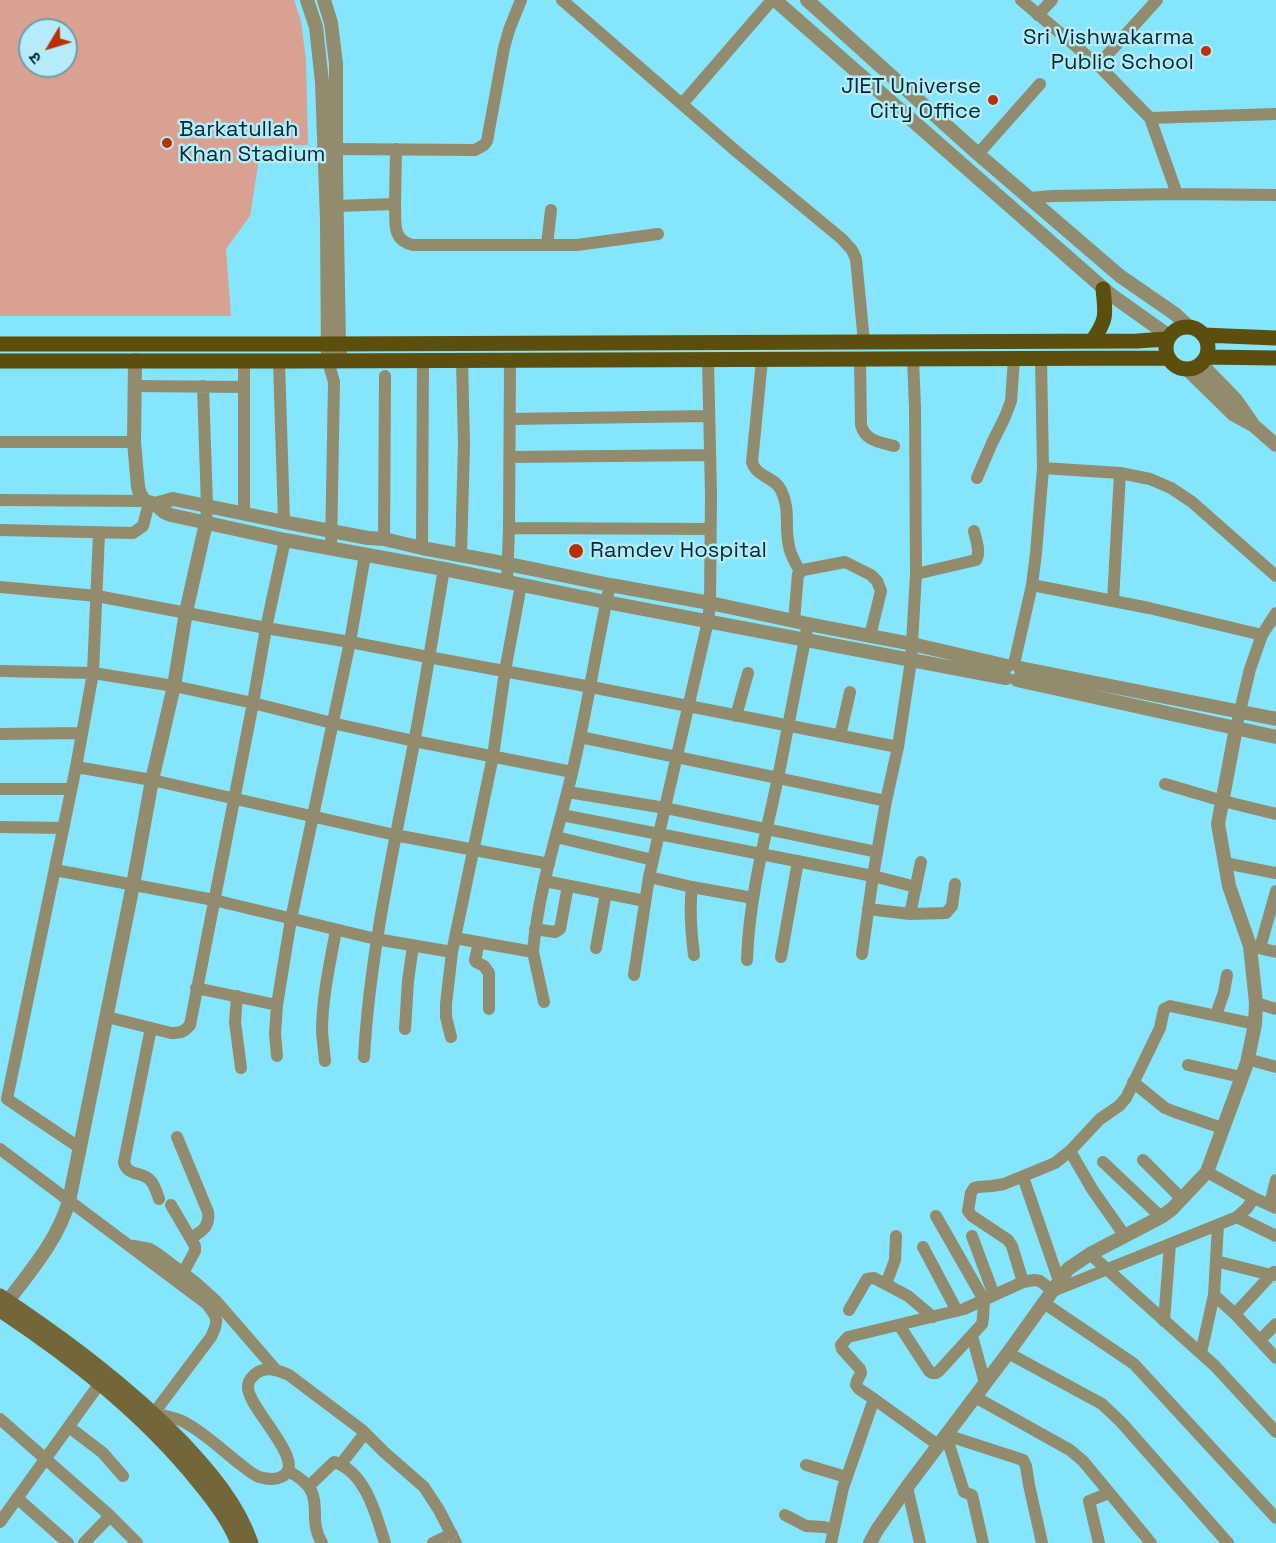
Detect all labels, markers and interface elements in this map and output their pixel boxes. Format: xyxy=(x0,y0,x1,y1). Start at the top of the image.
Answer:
north arrow xyxy=(18,18,78,78)
place label: Sri Vishwakarma Public School xyxy=(1023,25,1194,76)
marker: Sri Vishwakarma Public School xyxy=(1199,44,1213,58)
text: उ xyxy=(24,48,46,68)
place label: JIET Universe City Office xyxy=(841,74,981,125)
marker: JIET Universe City Office xyxy=(986,93,1000,107)
place label: Barkatullah Khan Stadium xyxy=(179,117,326,168)
marker: Barkatullah Khan Stadium xyxy=(160,136,174,150)
place label: Ramdev Hospital xyxy=(590,538,767,564)
marker: Ramdev Hospital xyxy=(567,542,585,560)

